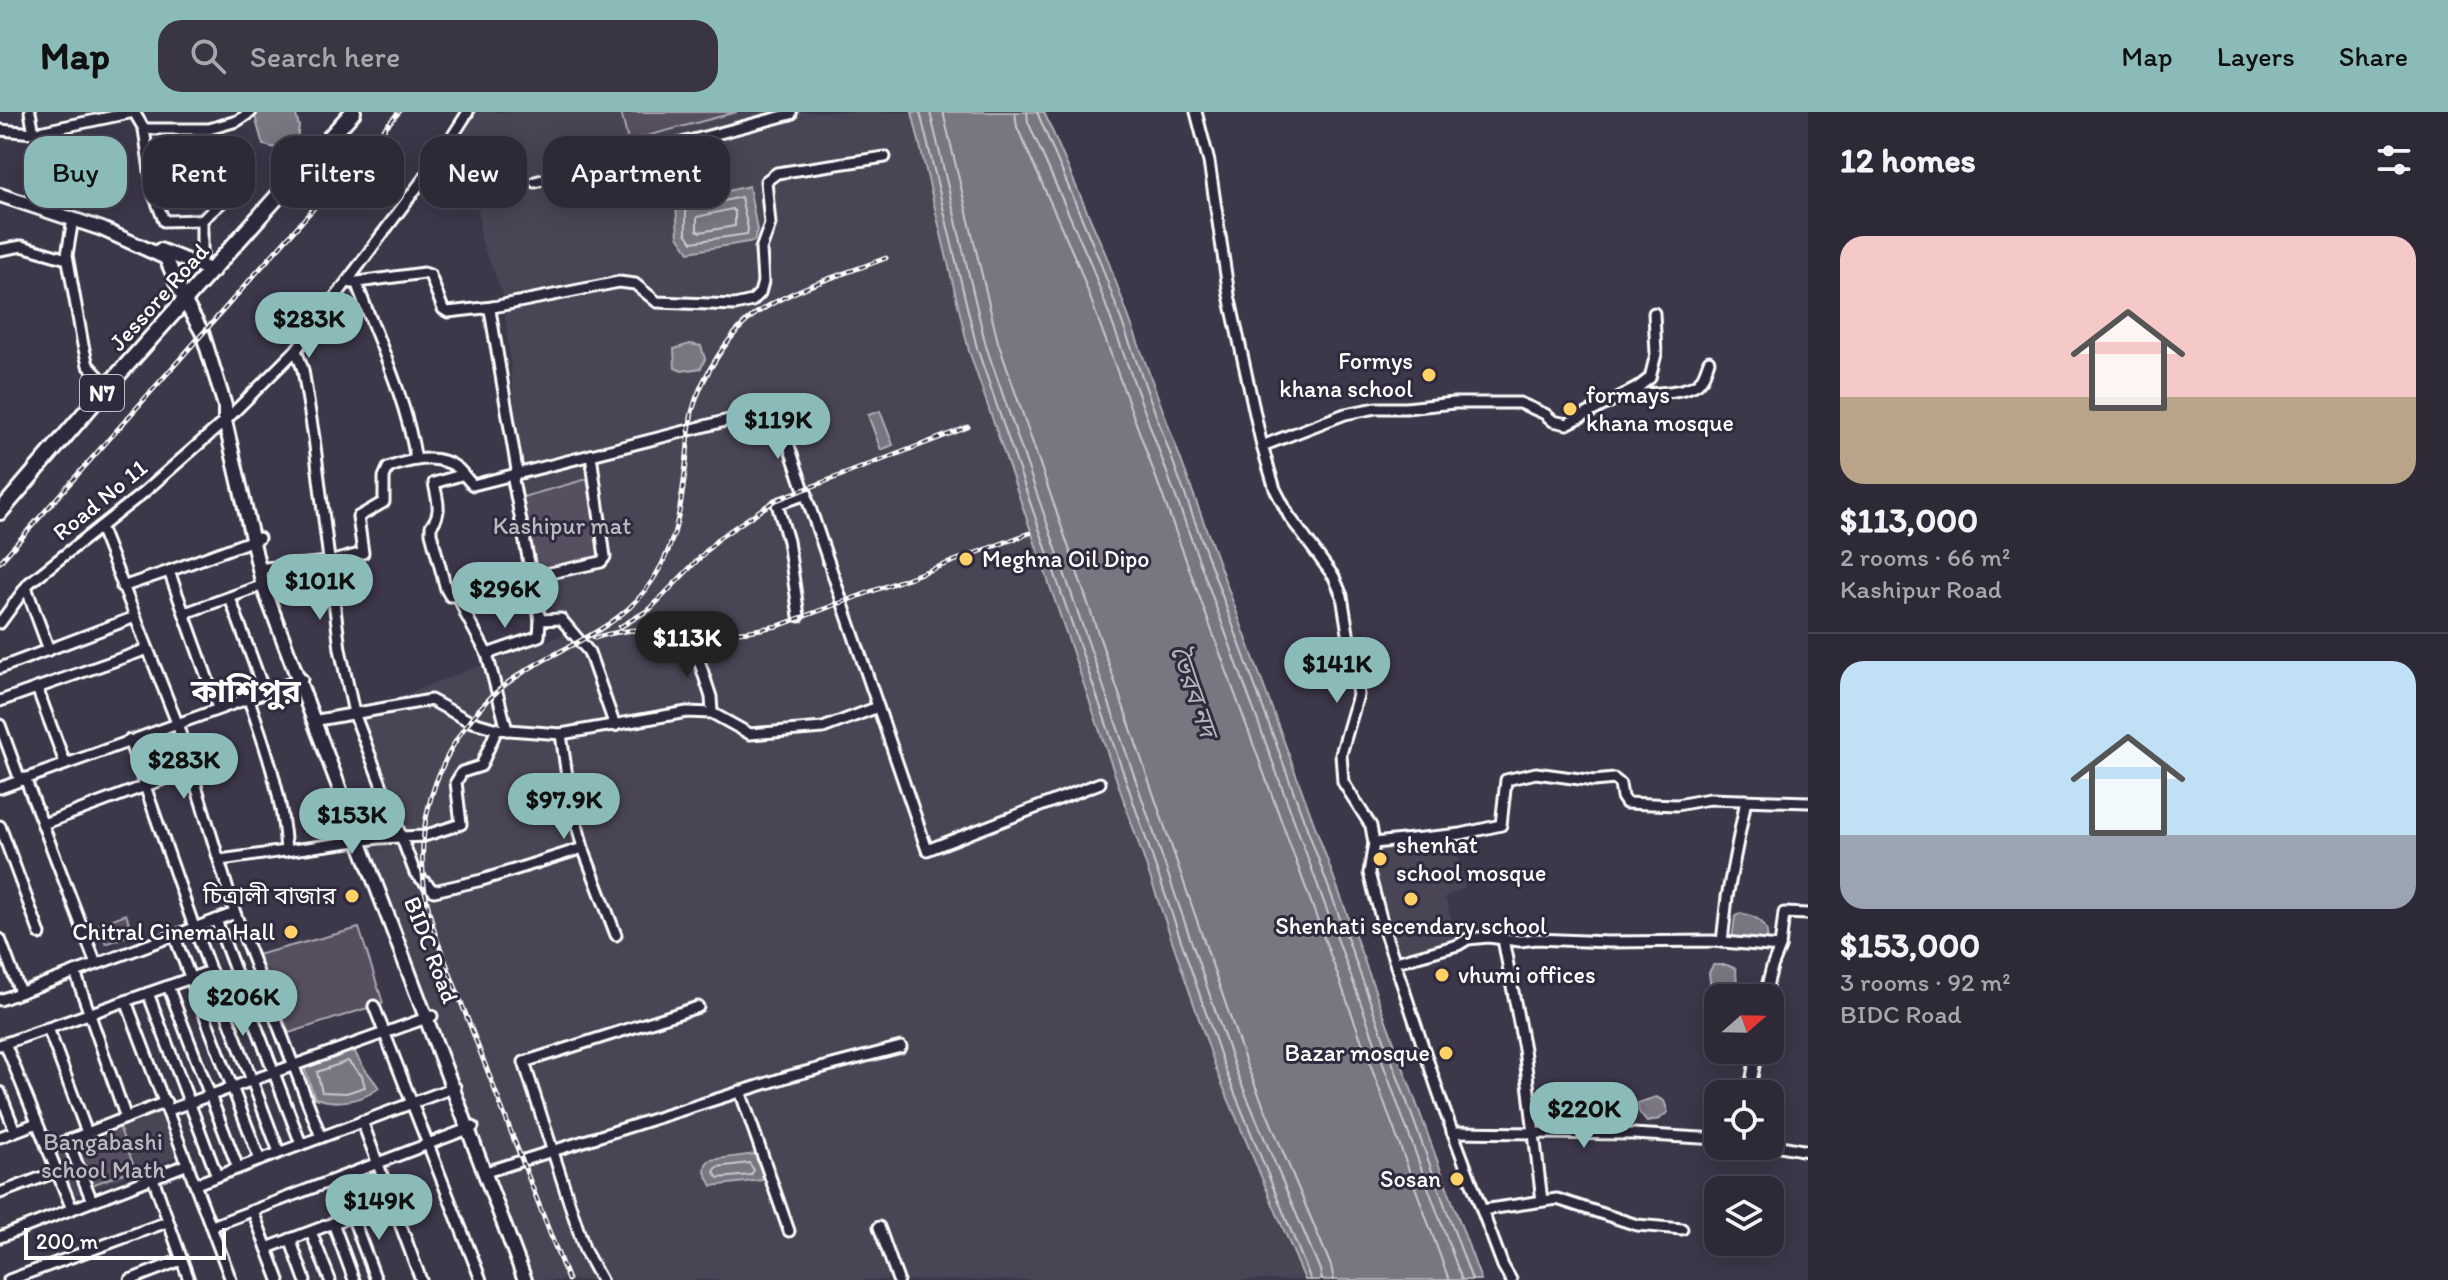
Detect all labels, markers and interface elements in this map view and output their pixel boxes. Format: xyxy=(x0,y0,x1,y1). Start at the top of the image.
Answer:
search box xyxy=(158,20,718,92)
text: Map xyxy=(40,33,110,79)
icon: search xyxy=(186,34,230,78)
text: Search here xyxy=(250,38,400,75)
text: Map xyxy=(2121,39,2173,73)
text: Layers xyxy=(2217,39,2295,73)
text: Share xyxy=(2339,39,2408,73)
chip: Buy xyxy=(24,136,127,208)
chip: Rent xyxy=(143,136,255,208)
chip: Filters xyxy=(271,136,404,208)
chip: New xyxy=(420,136,527,208)
chip: Apartment xyxy=(543,136,730,208)
icon: filters xyxy=(2372,138,2416,182)
text: 12 homes xyxy=(1840,140,1976,181)
street label: Jessore Road xyxy=(103,237,215,357)
icon: home xyxy=(2056,288,2200,432)
pin: $283K xyxy=(253,292,365,360)
text: $283K xyxy=(273,302,345,334)
place label: Formys khana school xyxy=(1279,346,1413,403)
marker: Formys khana school xyxy=(1420,366,1438,384)
road number: N7 xyxy=(80,375,124,411)
place label: formays khana mosque xyxy=(1586,380,1734,437)
pin: $119K xyxy=(722,393,834,461)
marker: formays khana mosque xyxy=(1561,400,1579,418)
text: $119K xyxy=(744,403,812,435)
street label: Road No 11 xyxy=(47,453,153,546)
text: $113,000 xyxy=(1840,500,1978,541)
park label: Kashipur mat xyxy=(493,511,631,540)
text: 2 rooms · 66 m² xyxy=(1840,541,2010,573)
place label: Meghna Oil Dipo xyxy=(982,544,1149,573)
marker: Meghna Oil Dipo xyxy=(957,550,975,568)
pin: $101K xyxy=(264,554,376,622)
pin: $296K xyxy=(449,562,561,630)
text: $101K xyxy=(285,564,355,596)
text: $296K xyxy=(470,572,540,604)
text: Kashipur Road xyxy=(1840,573,2002,605)
pin: $113K xyxy=(631,611,743,679)
text: $113K xyxy=(653,621,721,653)
pin: $141K xyxy=(1281,637,1393,705)
water label: ভৈরব নদ xyxy=(1163,641,1226,745)
text: $141K xyxy=(1302,647,1372,679)
district label: কাশিপুর xyxy=(190,672,302,710)
icon: home xyxy=(2056,713,2200,857)
pin: $283K xyxy=(128,733,240,801)
text: $283K xyxy=(148,743,220,775)
pin: $97.9K xyxy=(499,773,629,841)
text: $97.9K xyxy=(526,783,602,815)
pin: $153K xyxy=(296,788,408,856)
text: $153K xyxy=(317,798,387,830)
place label: shenhat school mosque xyxy=(1396,830,1546,887)
marker: shenhat school mosque xyxy=(1371,850,1389,868)
place label: চিত্রালী বাজার xyxy=(202,881,337,910)
marker: চিত্রালী বাজার xyxy=(343,887,361,905)
marker: Shenhati secendary school xyxy=(1402,890,1420,908)
street label: BIDC Road xyxy=(398,892,465,1007)
place label: Shenhati secendary school xyxy=(1275,911,1547,940)
place label: Chitral Cinema Hall xyxy=(72,917,275,946)
marker: Chitral Cinema Hall xyxy=(282,923,300,941)
text: $153,000 xyxy=(1840,925,1980,966)
place label: vhumi offices xyxy=(1458,960,1596,989)
marker: vhumi offices xyxy=(1433,966,1451,984)
text: 3 rooms · 92 m² xyxy=(1840,966,2011,998)
pin: $206K xyxy=(187,970,299,1038)
text: $206K xyxy=(206,980,280,1012)
north arrow xyxy=(1704,984,1784,1064)
map controls xyxy=(1704,984,1784,1256)
text: BIDC Road xyxy=(1840,998,1962,1030)
place label: Bazar mosque xyxy=(1285,1038,1430,1067)
marker: Bazar mosque xyxy=(1437,1044,1455,1062)
button: locate xyxy=(1704,1080,1784,1160)
pin: $220K xyxy=(1528,1082,1640,1150)
text: $220K xyxy=(1547,1092,1621,1124)
park label: Bangabashi school Math xyxy=(41,1127,165,1184)
place label: Sosan xyxy=(1380,1164,1441,1193)
marker: Sosan xyxy=(1448,1170,1466,1188)
pin: $149K xyxy=(323,1174,435,1242)
button: layers xyxy=(1704,1176,1784,1256)
text: $149K xyxy=(343,1184,415,1216)
scale bar xyxy=(24,1224,226,1260)
text: 200 m xyxy=(36,1228,98,1255)

